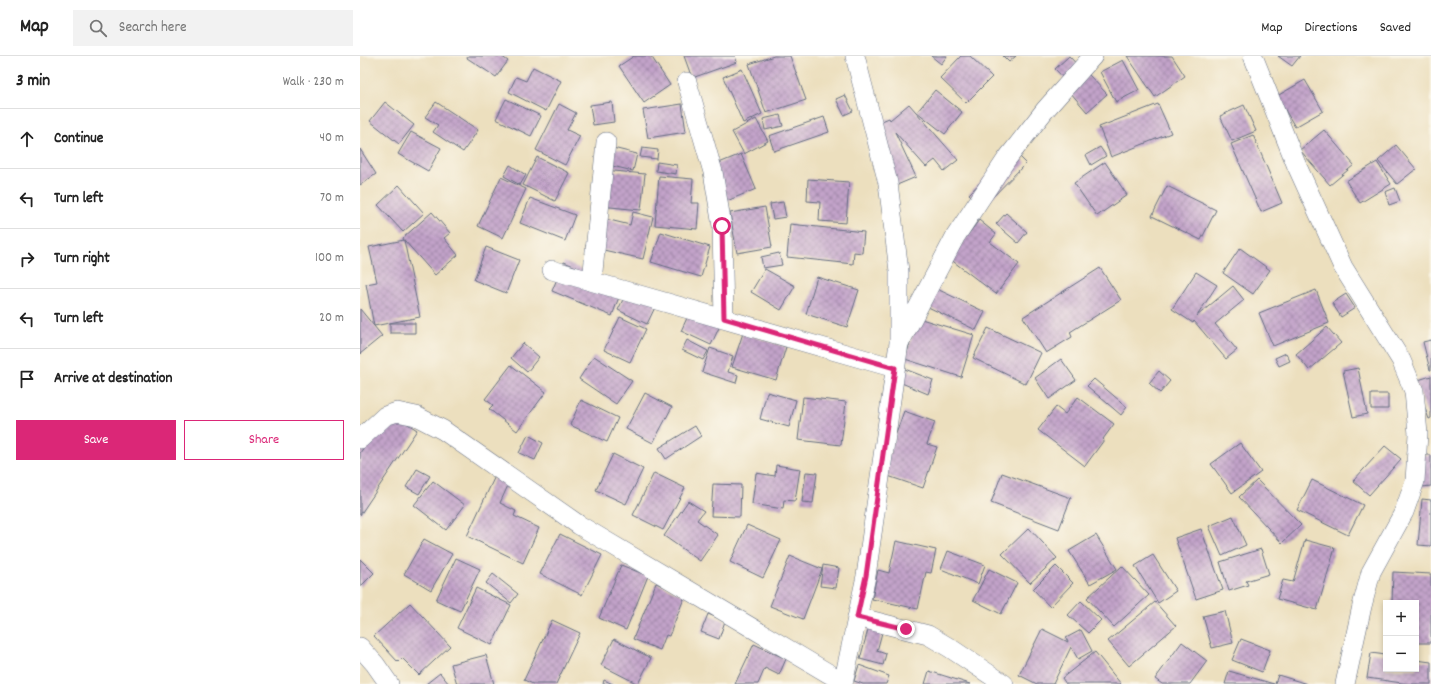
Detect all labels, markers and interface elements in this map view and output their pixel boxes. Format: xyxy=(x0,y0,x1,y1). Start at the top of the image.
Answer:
search box xyxy=(73,10,353,46)
text: Map xyxy=(20,14,49,41)
icon: search xyxy=(87,17,109,39)
text: Search here xyxy=(119,17,187,39)
text: Map xyxy=(1261,18,1283,38)
text: Directions xyxy=(1305,18,1358,38)
text: Saved xyxy=(1380,18,1411,38)
text: 3 min xyxy=(16,70,50,94)
text: Walk · 230 m xyxy=(283,73,344,92)
icon: ahead xyxy=(16,128,38,150)
text: Continue xyxy=(54,128,103,150)
text: 40 m xyxy=(320,129,344,148)
icon: left xyxy=(16,188,38,210)
text: Turn left xyxy=(54,188,103,210)
text: 70 m xyxy=(320,189,344,208)
route start xyxy=(713,217,731,235)
icon: right xyxy=(16,248,38,270)
text: Turn right xyxy=(54,248,110,270)
text: 100 m xyxy=(315,249,344,268)
icon: left xyxy=(16,308,38,330)
text: Turn left xyxy=(54,308,103,330)
text: 20 m xyxy=(319,309,344,328)
icon: arrive xyxy=(16,368,38,390)
text: Arrive at destination xyxy=(54,368,172,390)
button: Save xyxy=(16,420,176,460)
button: Share xyxy=(184,420,344,460)
map controls xyxy=(1383,600,1419,672)
button: + xyxy=(1383,600,1419,636)
route end xyxy=(897,620,915,638)
button: − xyxy=(1383,636,1419,672)

